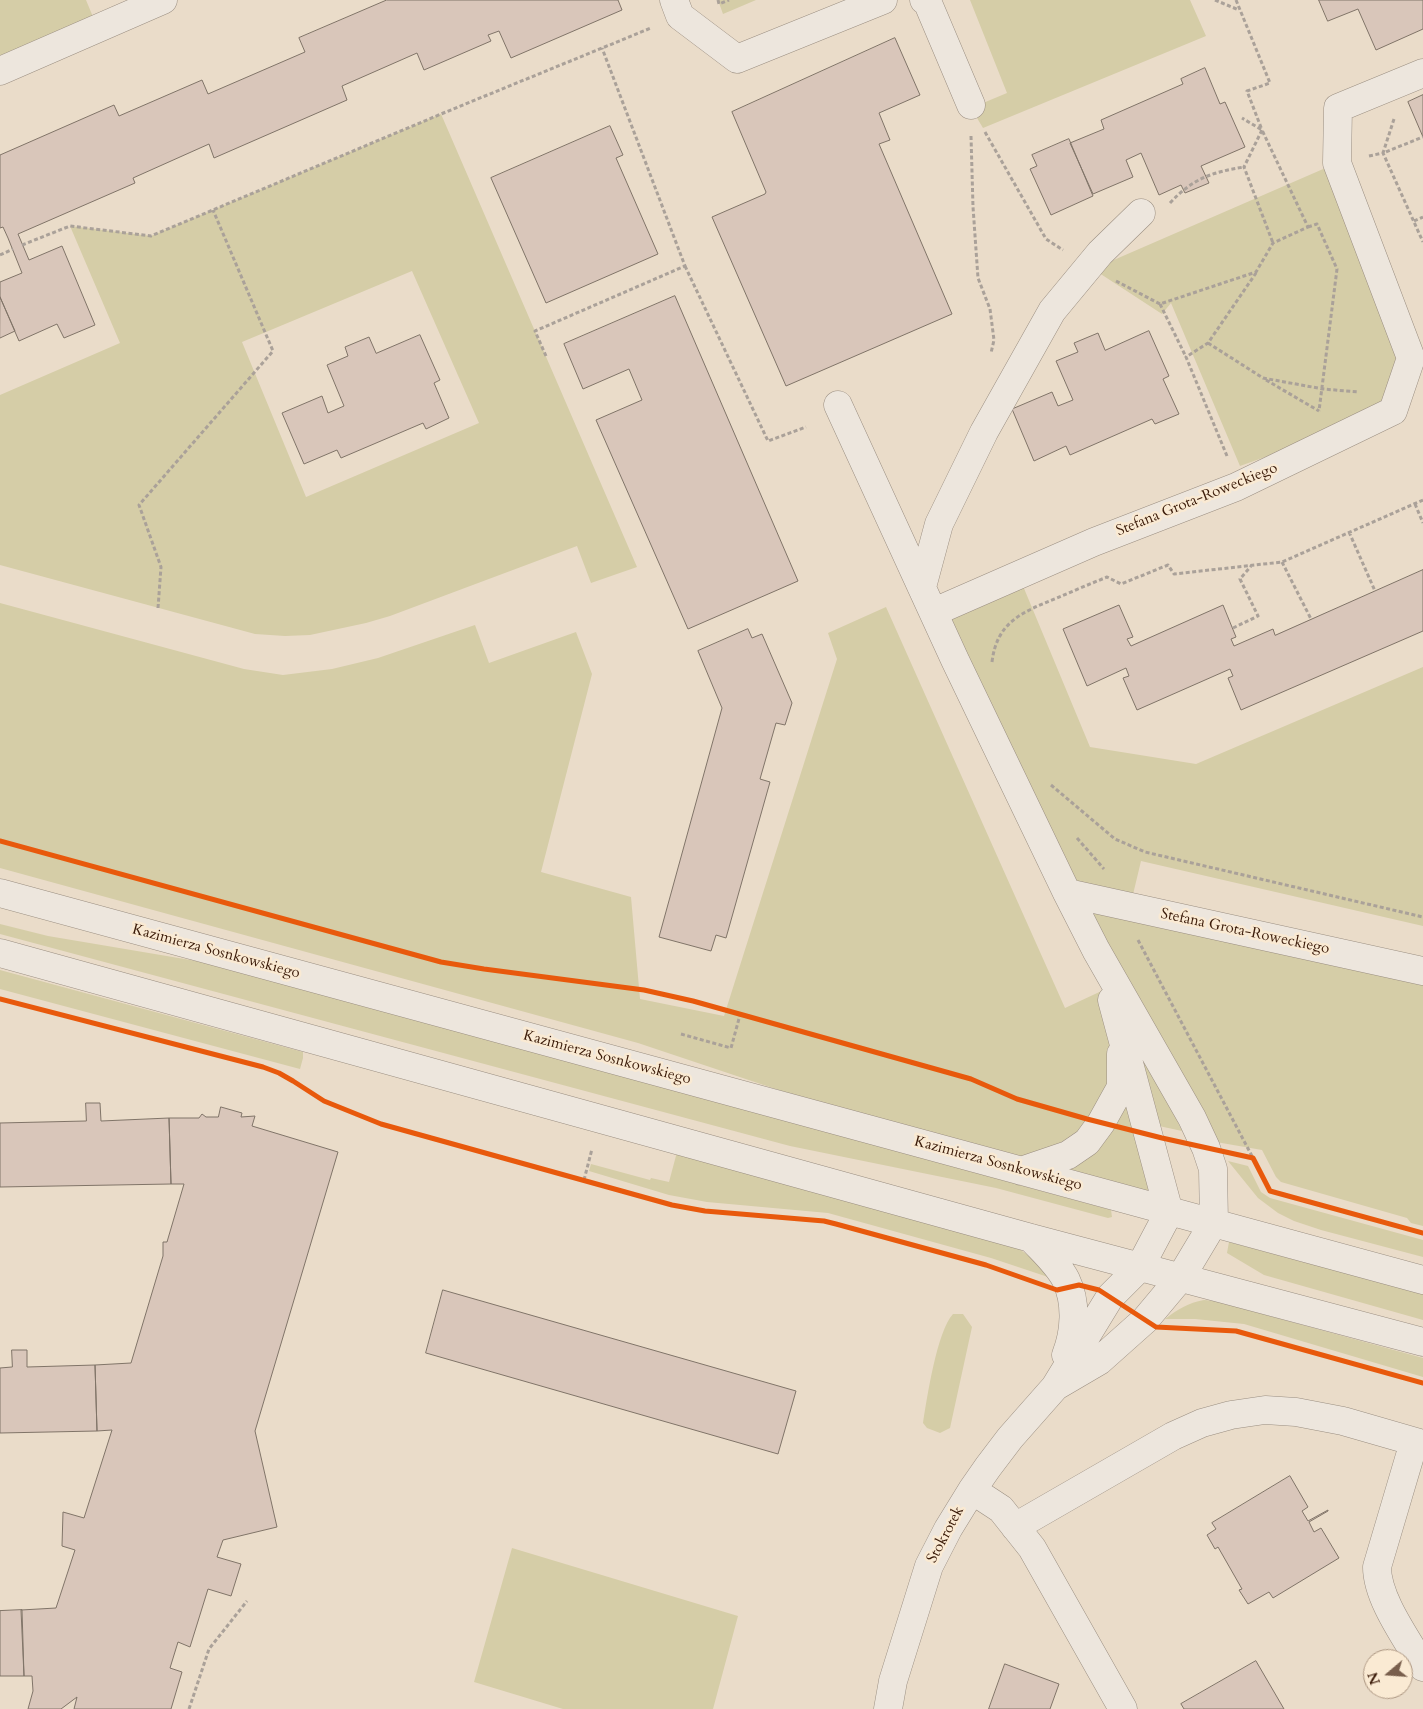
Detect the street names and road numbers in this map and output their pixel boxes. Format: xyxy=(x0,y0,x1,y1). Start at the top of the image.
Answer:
street label: Stefana Grota-Roweckiego xyxy=(1114,459,1280,541)
street label: Stefana Grota-Roweckiego xyxy=(1159,905,1331,959)
street label: Kazimierza Sosnkowskiego xyxy=(130,921,302,983)
street label: Kazimierza Sosnkowskiego xyxy=(521,1027,693,1089)
street label: Kazimierza Sosnkowskiego xyxy=(912,1133,1084,1195)
street label: Stokrotek xyxy=(924,1504,968,1566)

